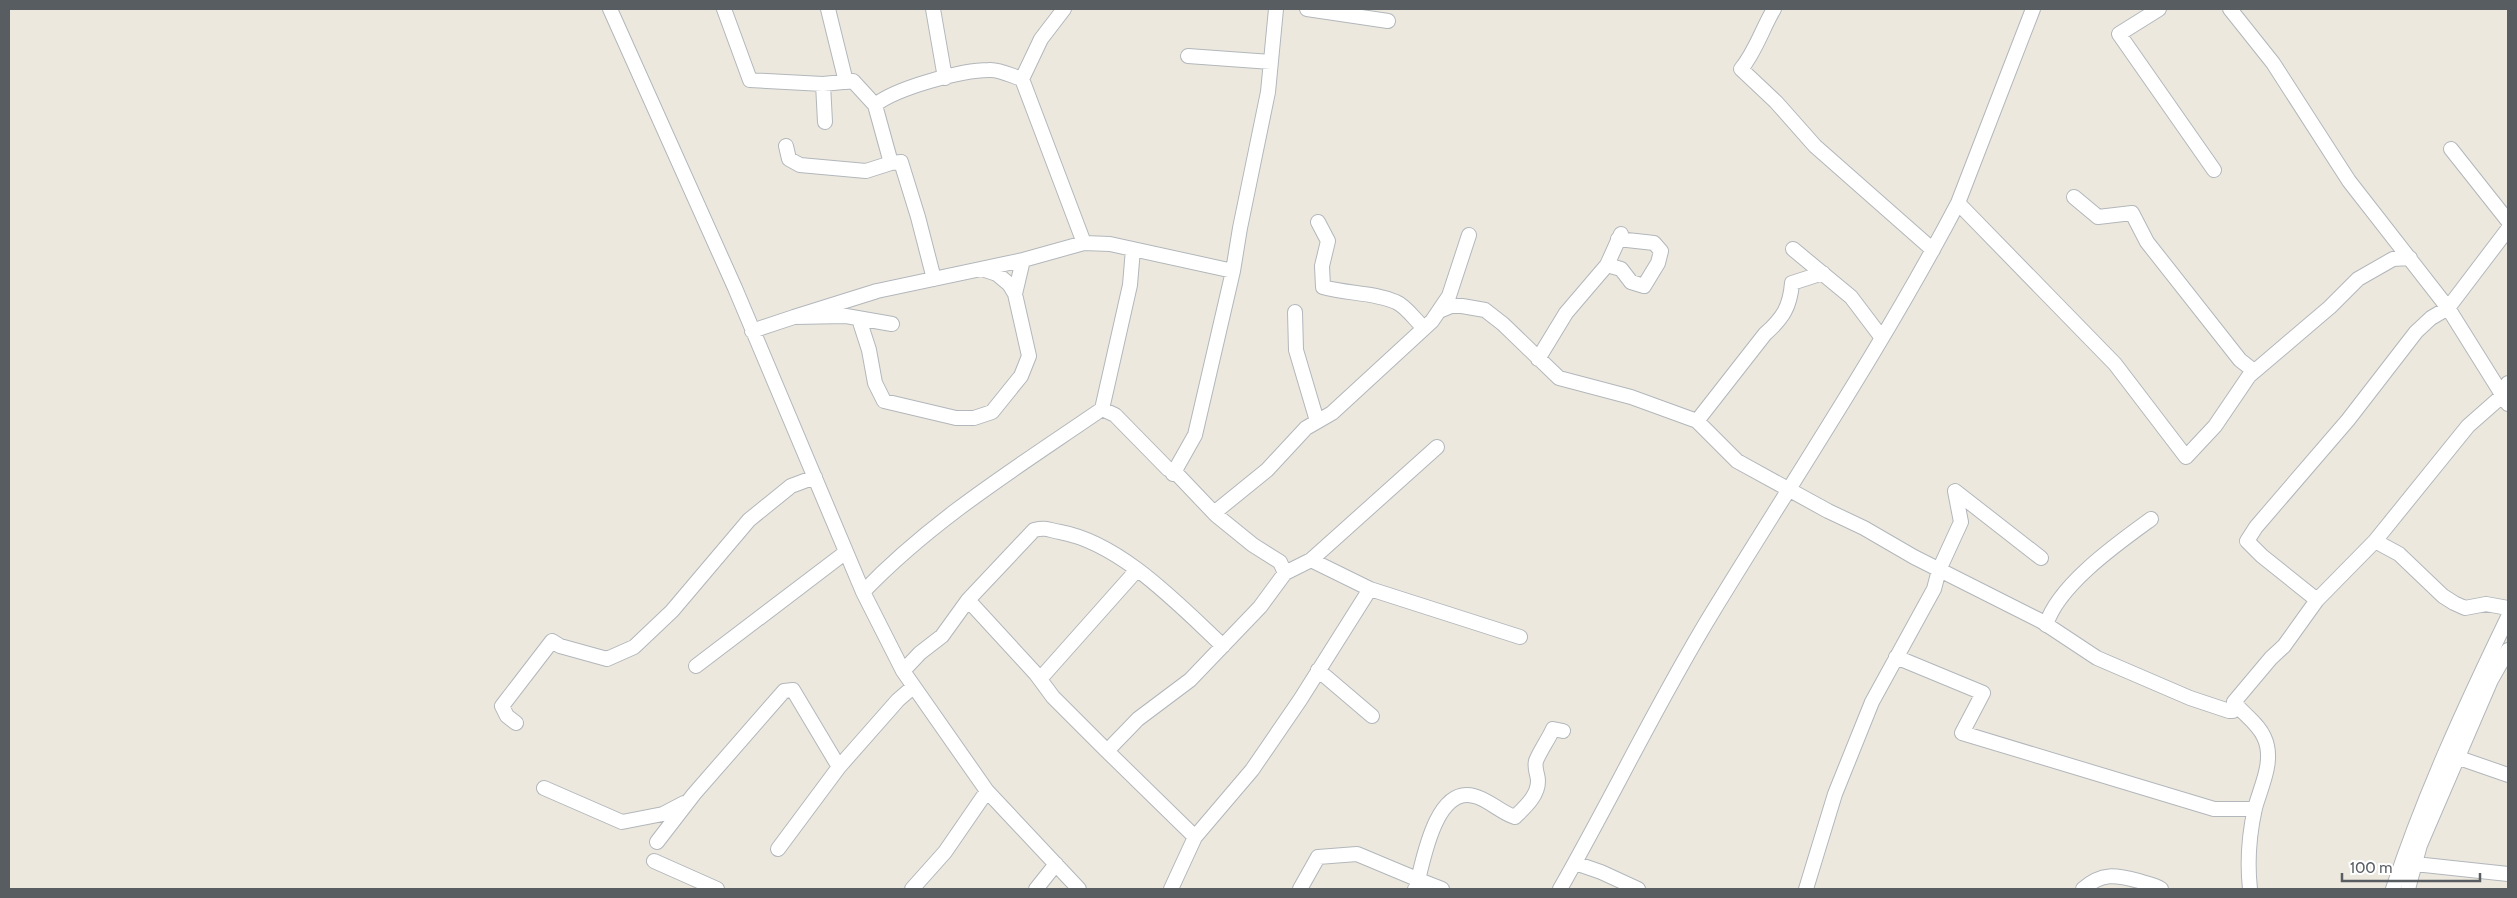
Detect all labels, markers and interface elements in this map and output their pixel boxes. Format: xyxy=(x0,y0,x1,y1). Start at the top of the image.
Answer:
scale bar xyxy=(2342,850,2480,882)
text: 100 m xyxy=(2350,859,2392,877)

